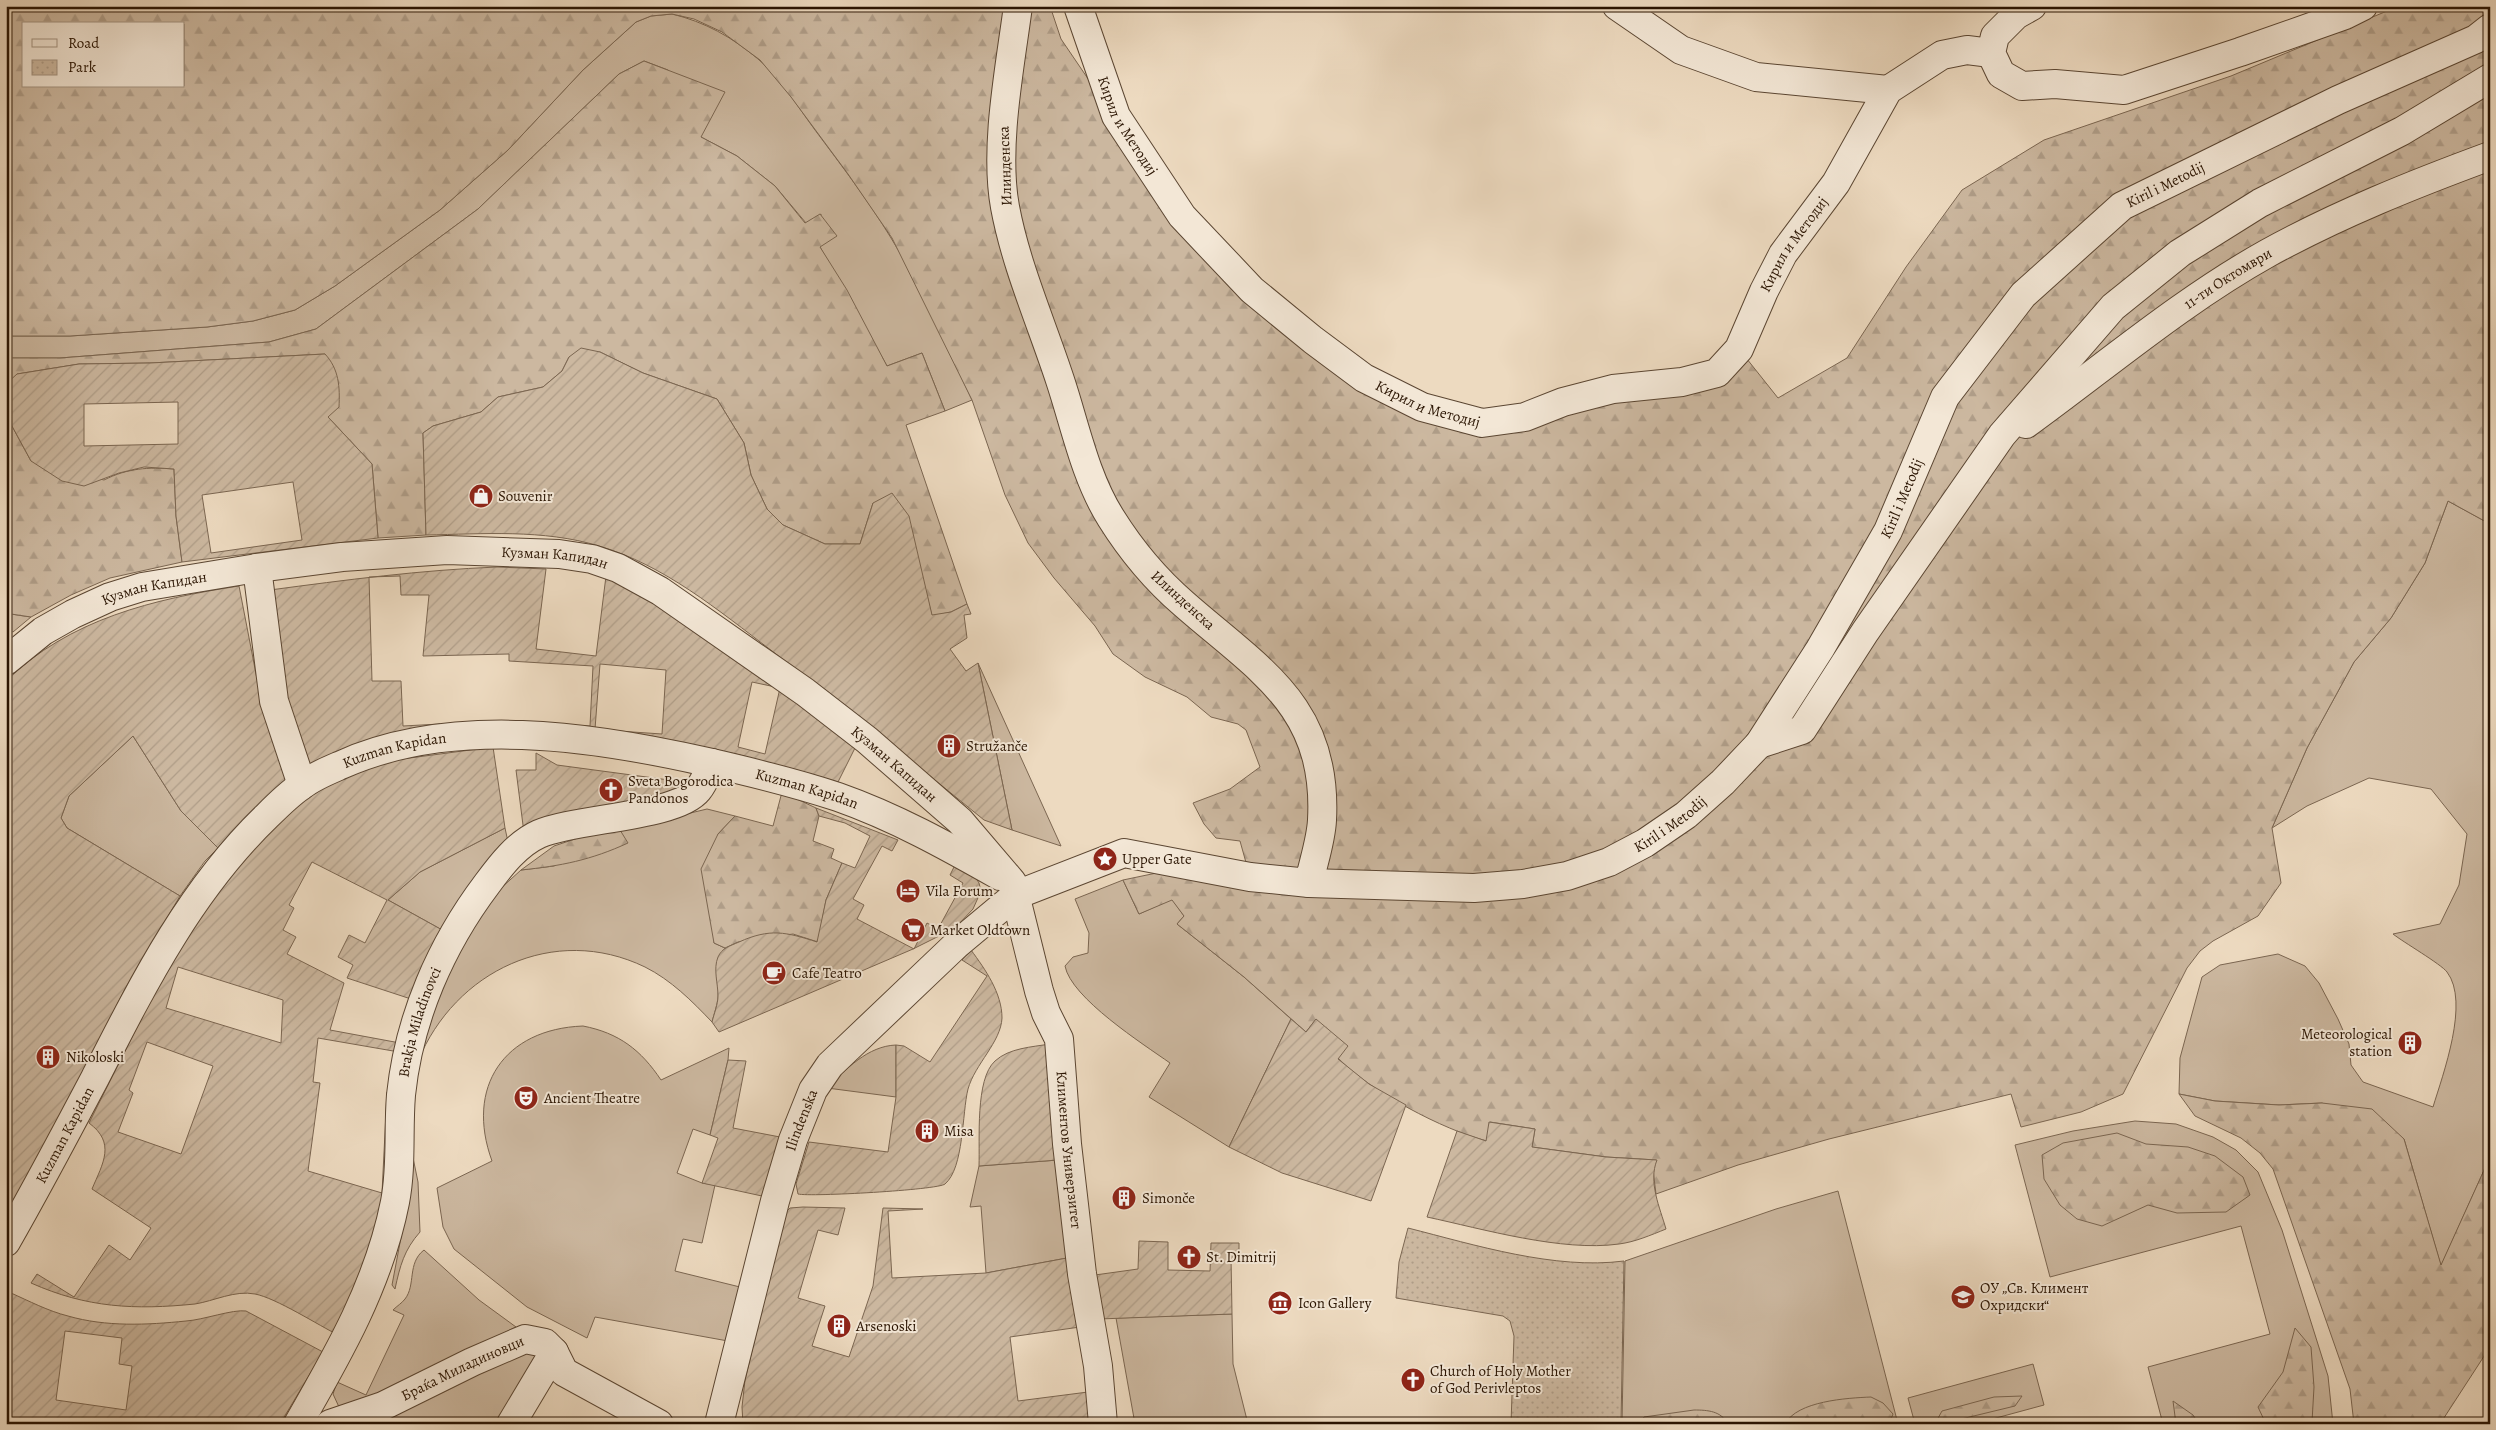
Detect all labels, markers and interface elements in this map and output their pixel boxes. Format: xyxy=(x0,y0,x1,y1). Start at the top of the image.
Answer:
legend xyxy=(22,22,185,88)
text: Road xyxy=(68,33,100,53)
text: Park xyxy=(68,57,97,77)
street label: Кирил и Методиј xyxy=(1093,73,1162,179)
street label: Илинденска xyxy=(994,126,1016,206)
street label: Kiril i Metodij xyxy=(2123,157,2208,212)
street label: Кирил и Методиј xyxy=(1755,193,1832,296)
street label: 11-ти Октомври xyxy=(2180,243,2276,314)
street label: Кирил и Методиј xyxy=(1372,375,1483,432)
street label: Kiril i Metodij xyxy=(1876,455,1928,542)
shop icon: Souvenir xyxy=(468,483,494,509)
place label: Souvenir xyxy=(498,486,553,506)
street label: Кузман Капидан xyxy=(501,542,611,574)
street label: Кузман Капидан xyxy=(98,566,209,610)
street label: Илинденска xyxy=(1147,566,1220,634)
street label: Кузман Капидан xyxy=(847,721,942,807)
street label: Kuzman Kapidan xyxy=(339,728,447,773)
building icon: Stružanče xyxy=(936,733,962,759)
place label: Stružanče xyxy=(966,736,1028,756)
street label: Kuzman Kapidan xyxy=(753,764,861,814)
place label: Sveta Bogorodica Pandonos xyxy=(628,771,734,808)
church icon: Sveta Bogorodica Pandonos xyxy=(598,777,624,803)
street label: Kiril i Metodij xyxy=(1630,792,1711,857)
place icon: Upper Gate xyxy=(1092,846,1118,872)
place label: Upper Gate xyxy=(1122,849,1192,869)
hotel icon: Vila Forum xyxy=(895,878,921,904)
place label: Vila Forum xyxy=(925,881,994,901)
supermarket icon: Market Oldtown xyxy=(900,917,926,943)
place label: Market Oldtown xyxy=(930,920,1030,940)
cafe icon: Cafe Teatro xyxy=(761,960,787,986)
place label: Cafe Teatro xyxy=(792,963,862,983)
street label: Brakja Miladinovci xyxy=(393,964,446,1079)
place label: Meteorological station xyxy=(2301,1024,2392,1061)
building icon: Meteorological station xyxy=(2397,1030,2423,1056)
building icon: Nikoloski xyxy=(35,1044,61,1070)
place label: Nikoloski xyxy=(66,1047,124,1067)
street label: Климентов Универзитет xyxy=(1051,1070,1087,1230)
street label: Kuzman Kapidan xyxy=(31,1083,99,1187)
theatre icon: Ancient Theatre xyxy=(513,1085,539,1111)
street label: Ilindenska xyxy=(780,1086,822,1153)
place label: Ancient Theatre xyxy=(543,1088,640,1108)
building icon: Misa xyxy=(914,1118,940,1144)
place label: Misa xyxy=(944,1121,974,1141)
building icon: Simonče xyxy=(1111,1185,1137,1211)
place label: Simonče xyxy=(1142,1188,1195,1208)
church icon: St. Dimitrij xyxy=(1176,1244,1202,1270)
place label: St. Dimitrij xyxy=(1206,1247,1276,1267)
place label: ОУ „Св. Климент Охридски“ xyxy=(1980,1278,2089,1315)
school or university icon: ОУ „Св. Климент Охридски“ xyxy=(1950,1284,1976,1310)
museum icon: Icon Gallery xyxy=(1267,1290,1293,1316)
place label: Icon Gallery xyxy=(1298,1293,1372,1313)
building icon: Arsenoski xyxy=(826,1313,852,1339)
place label: Arsenoski xyxy=(855,1316,916,1336)
street label: Браќа Миладиновци xyxy=(398,1331,527,1406)
place label: Church of Holy Mother of God Perivleptos xyxy=(1430,1361,1571,1398)
church icon: Church of Holy Mother of God Perivleptos xyxy=(1400,1367,1426,1393)

